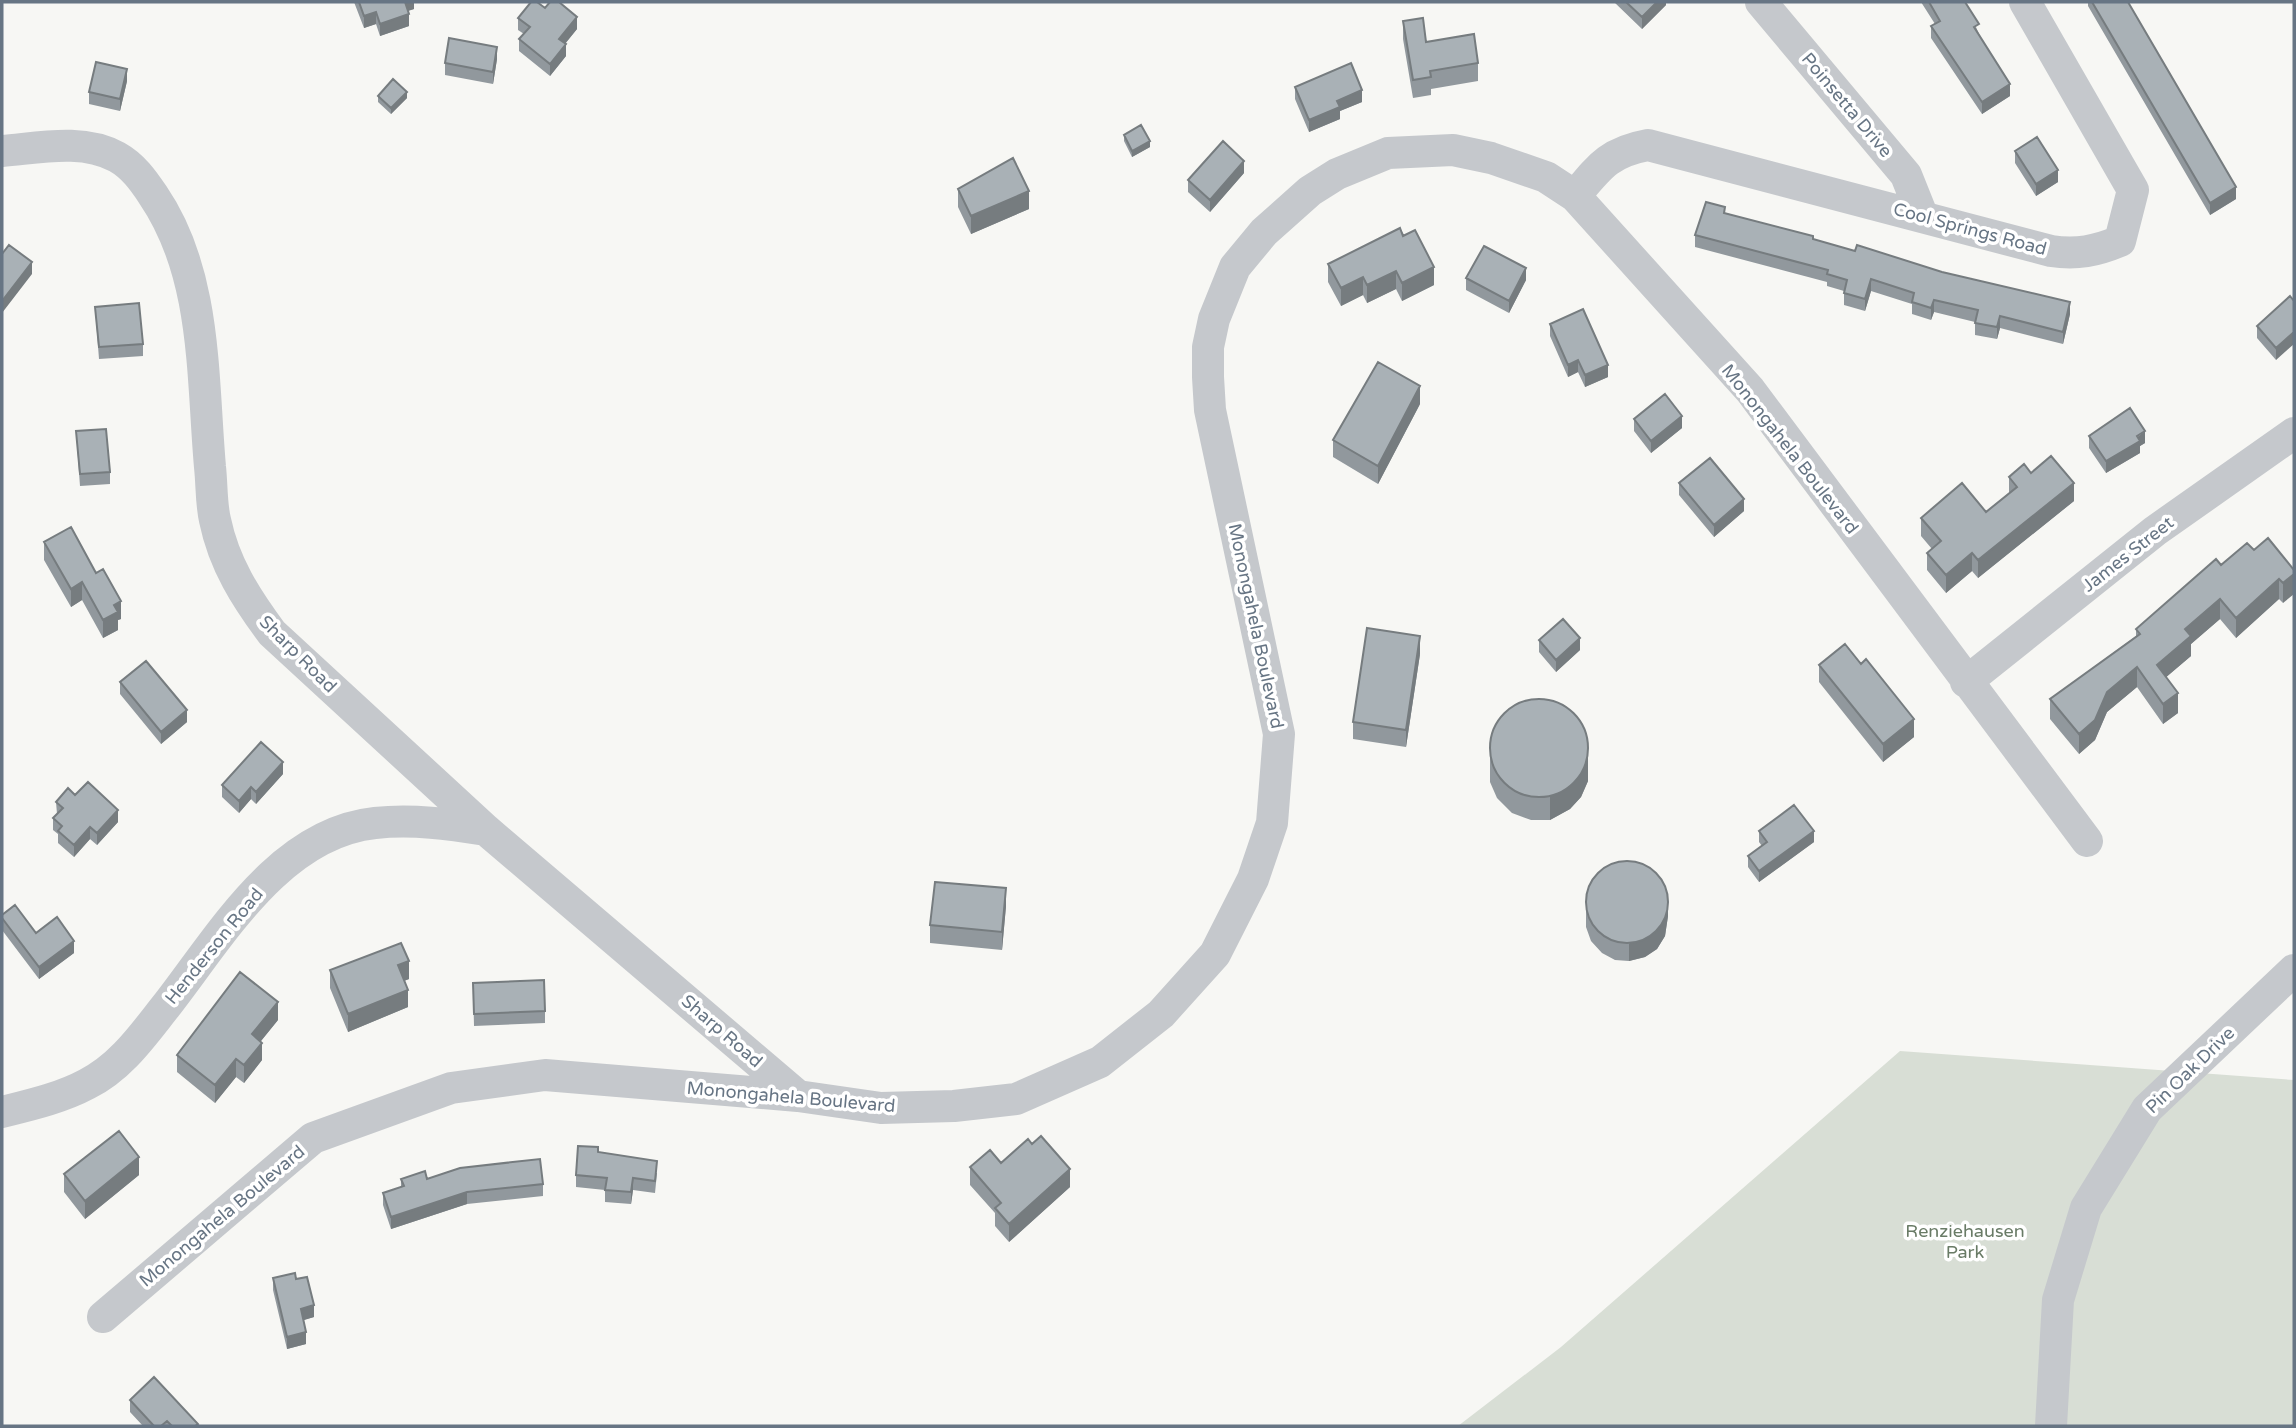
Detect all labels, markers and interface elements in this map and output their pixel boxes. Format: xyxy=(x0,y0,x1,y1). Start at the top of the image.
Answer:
street label: Poinsetta Drive xyxy=(1797,48,1897,162)
street label: Cool Springs Road xyxy=(1891,198,2049,260)
street label: Monongahela Boulevard xyxy=(1717,360,1863,538)
street label: James Street xyxy=(2078,511,2178,597)
street label: Monongahela Boulevard xyxy=(1223,521,1289,731)
street label: Sharp Road xyxy=(255,611,341,697)
street label: Henderson Road xyxy=(160,883,268,1009)
street label: Sharp Road xyxy=(677,990,767,1072)
street label: Pin Oak Drive xyxy=(2141,1022,2239,1118)
street label: Monongahela Boulevard xyxy=(686,1077,896,1117)
street label: Monongahela Boulevard xyxy=(135,1140,309,1292)
park label: Renziehausen Park xyxy=(1905,1220,2025,1263)

